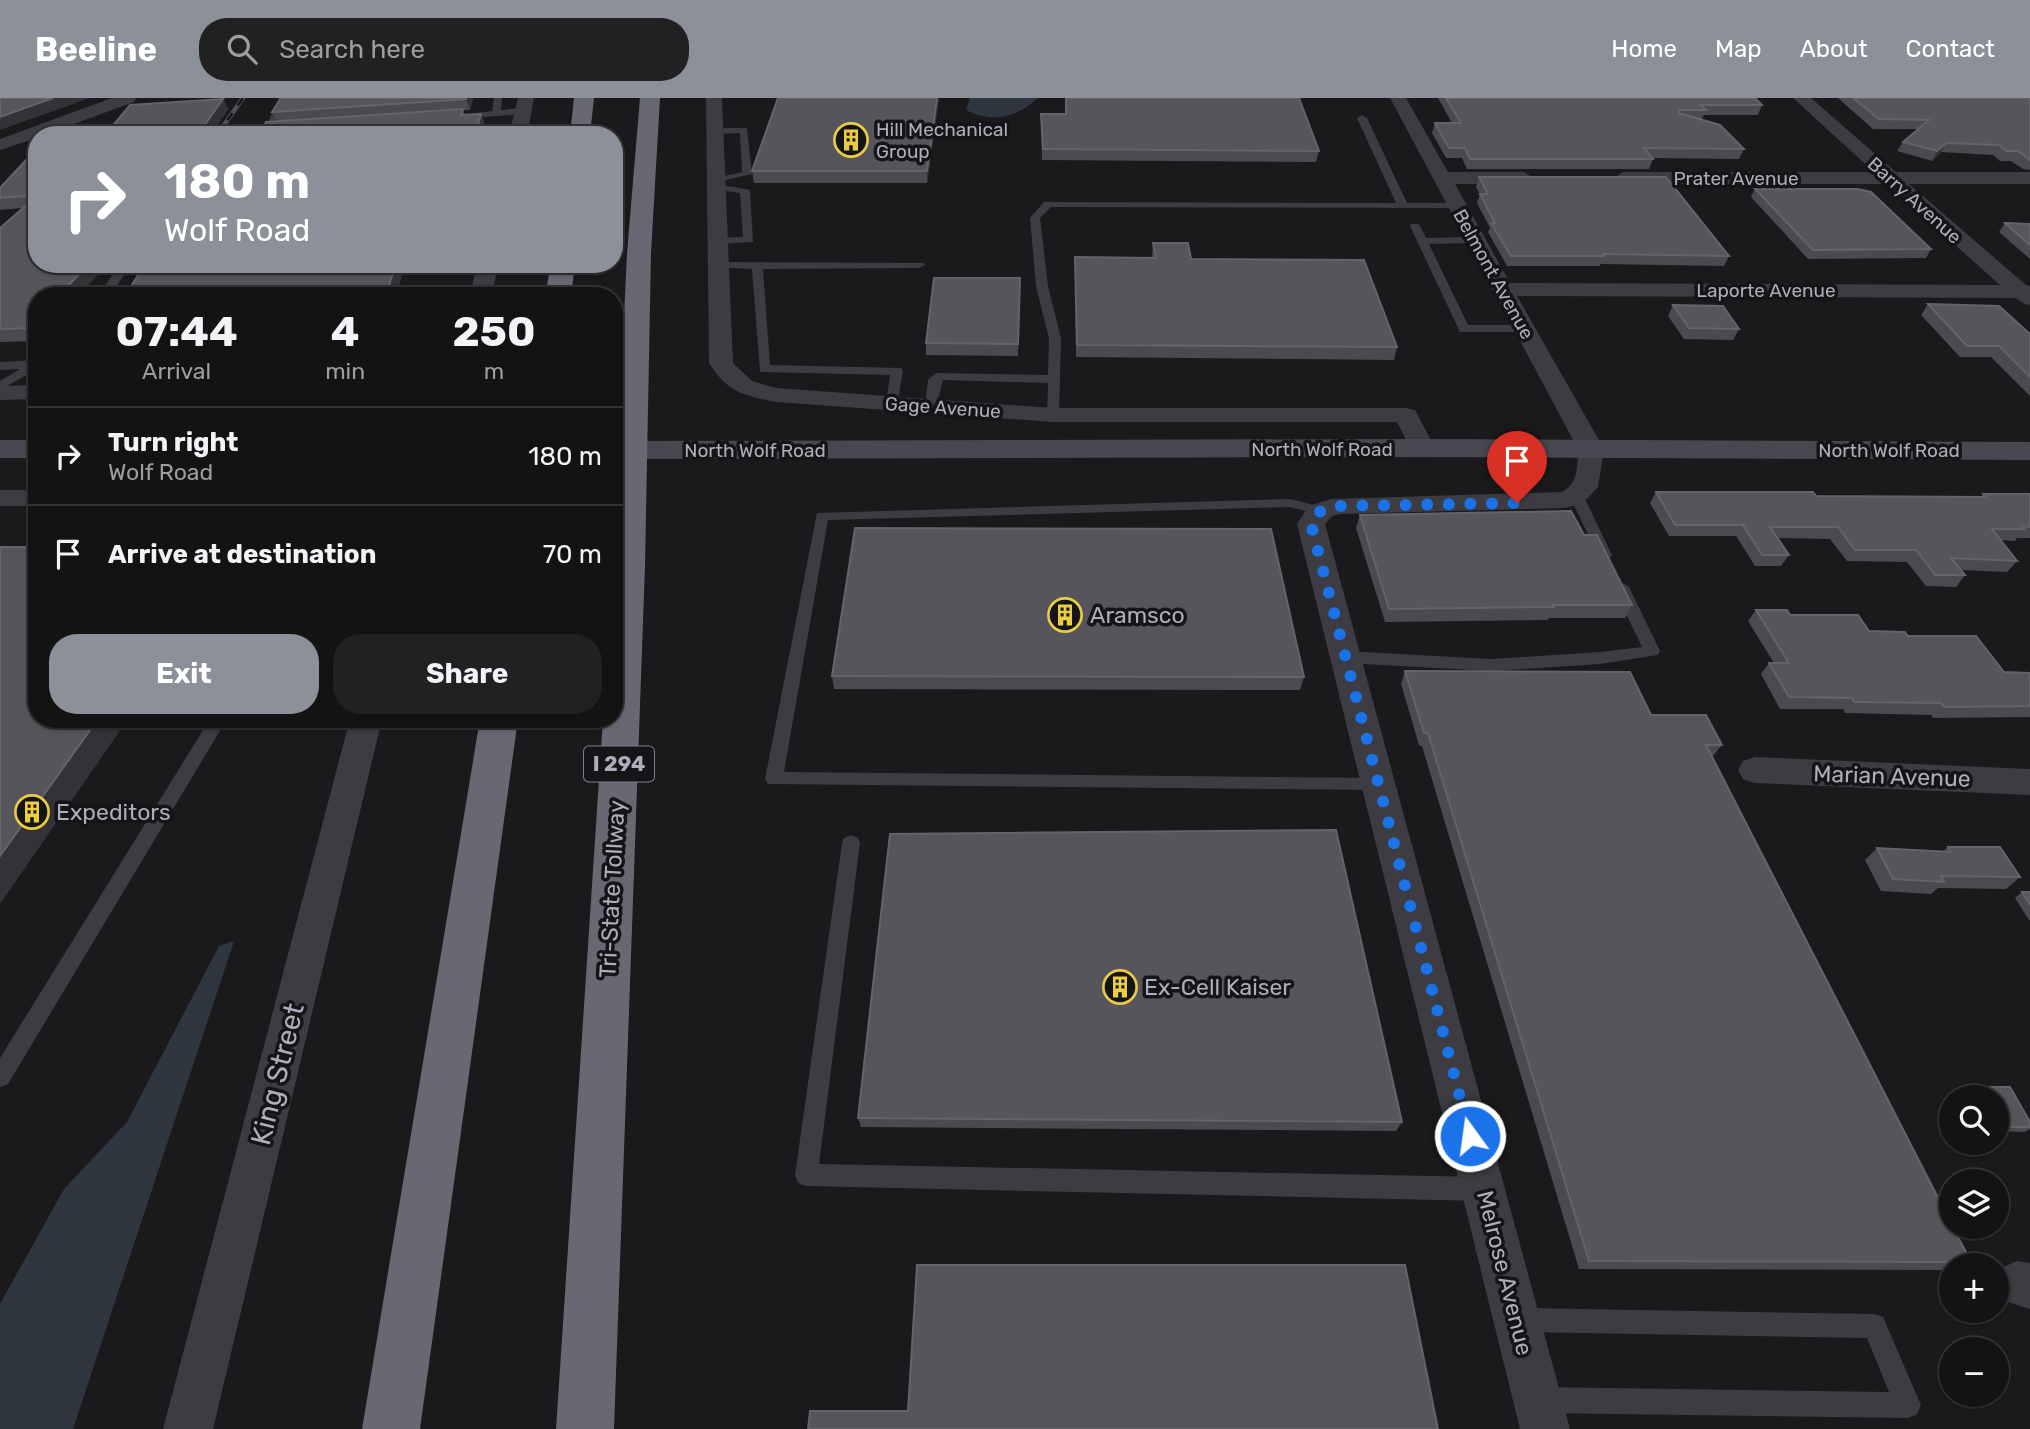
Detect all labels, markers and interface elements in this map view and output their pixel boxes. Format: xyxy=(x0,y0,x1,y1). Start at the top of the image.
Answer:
search box xyxy=(199,18,689,81)
text: Beeline xyxy=(35,30,157,69)
icon: search xyxy=(223,30,261,68)
text: Search here xyxy=(279,34,425,65)
text: Home xyxy=(1611,35,1677,63)
text: Map xyxy=(1715,35,1762,63)
text: About xyxy=(1800,35,1868,63)
text: Contact xyxy=(1906,35,1995,63)
place label: Hill Mechanical Group xyxy=(876,118,1008,163)
building icon: Hill Mechanical Group xyxy=(832,121,870,159)
text: 180 m xyxy=(164,152,310,210)
street label: Barry Avenue xyxy=(1863,152,1966,249)
icon: right xyxy=(49,154,140,245)
street label: Prater Avenue xyxy=(1673,167,1799,190)
street label: Belmont Avenue xyxy=(1448,205,1539,343)
text: Wolf Road xyxy=(164,211,310,249)
street label: Laporte Avenue xyxy=(1696,279,1836,302)
text: 07:44 xyxy=(115,307,238,357)
text: 4 xyxy=(331,307,359,357)
text: 250 xyxy=(453,307,536,357)
text: Arrival xyxy=(142,357,211,385)
text: min xyxy=(325,357,365,385)
text: m xyxy=(484,357,504,385)
street label: Gage Avenue xyxy=(884,392,1002,423)
text: Turn right xyxy=(108,427,238,458)
pin xyxy=(1487,431,1547,503)
icon: right xyxy=(49,437,87,475)
street label: North Wolf Road xyxy=(1251,438,1393,461)
street label: North Wolf Road xyxy=(684,439,826,462)
street label: North Wolf Road xyxy=(1818,439,1960,462)
text: 180 m xyxy=(528,441,602,472)
icon: arrive xyxy=(1498,442,1536,480)
text: Wolf Road xyxy=(108,458,213,486)
icon: arrive xyxy=(49,535,87,573)
text: Arrive at destination xyxy=(108,539,376,570)
text: 70 m xyxy=(543,539,602,570)
building icon: Aramsco xyxy=(1046,596,1084,634)
place label: Aramsco xyxy=(1090,601,1185,629)
button: Exit xyxy=(49,634,319,714)
button: Share xyxy=(333,634,602,714)
road number: I 294 xyxy=(584,746,654,782)
street label: Marian Avenue xyxy=(1813,759,1971,793)
building icon: Expeditors xyxy=(13,793,51,831)
place label: Expeditors xyxy=(56,798,171,826)
street label: Tri-State Tollway xyxy=(593,799,631,979)
building icon: Ex-Cell Kaiser xyxy=(1101,968,1139,1006)
place label: Ex-Cell Kaiser xyxy=(1144,973,1291,1001)
street label: King Street xyxy=(244,1000,311,1149)
map controls xyxy=(1939,1085,2009,1407)
button: search xyxy=(1939,1085,2009,1155)
position arrow xyxy=(1433,1099,1507,1173)
button: layers xyxy=(1939,1169,2009,1239)
street label: Melrose Avenue xyxy=(1471,1188,1539,1358)
button: + xyxy=(1939,1253,2009,1323)
button: − xyxy=(1939,1337,2009,1407)

